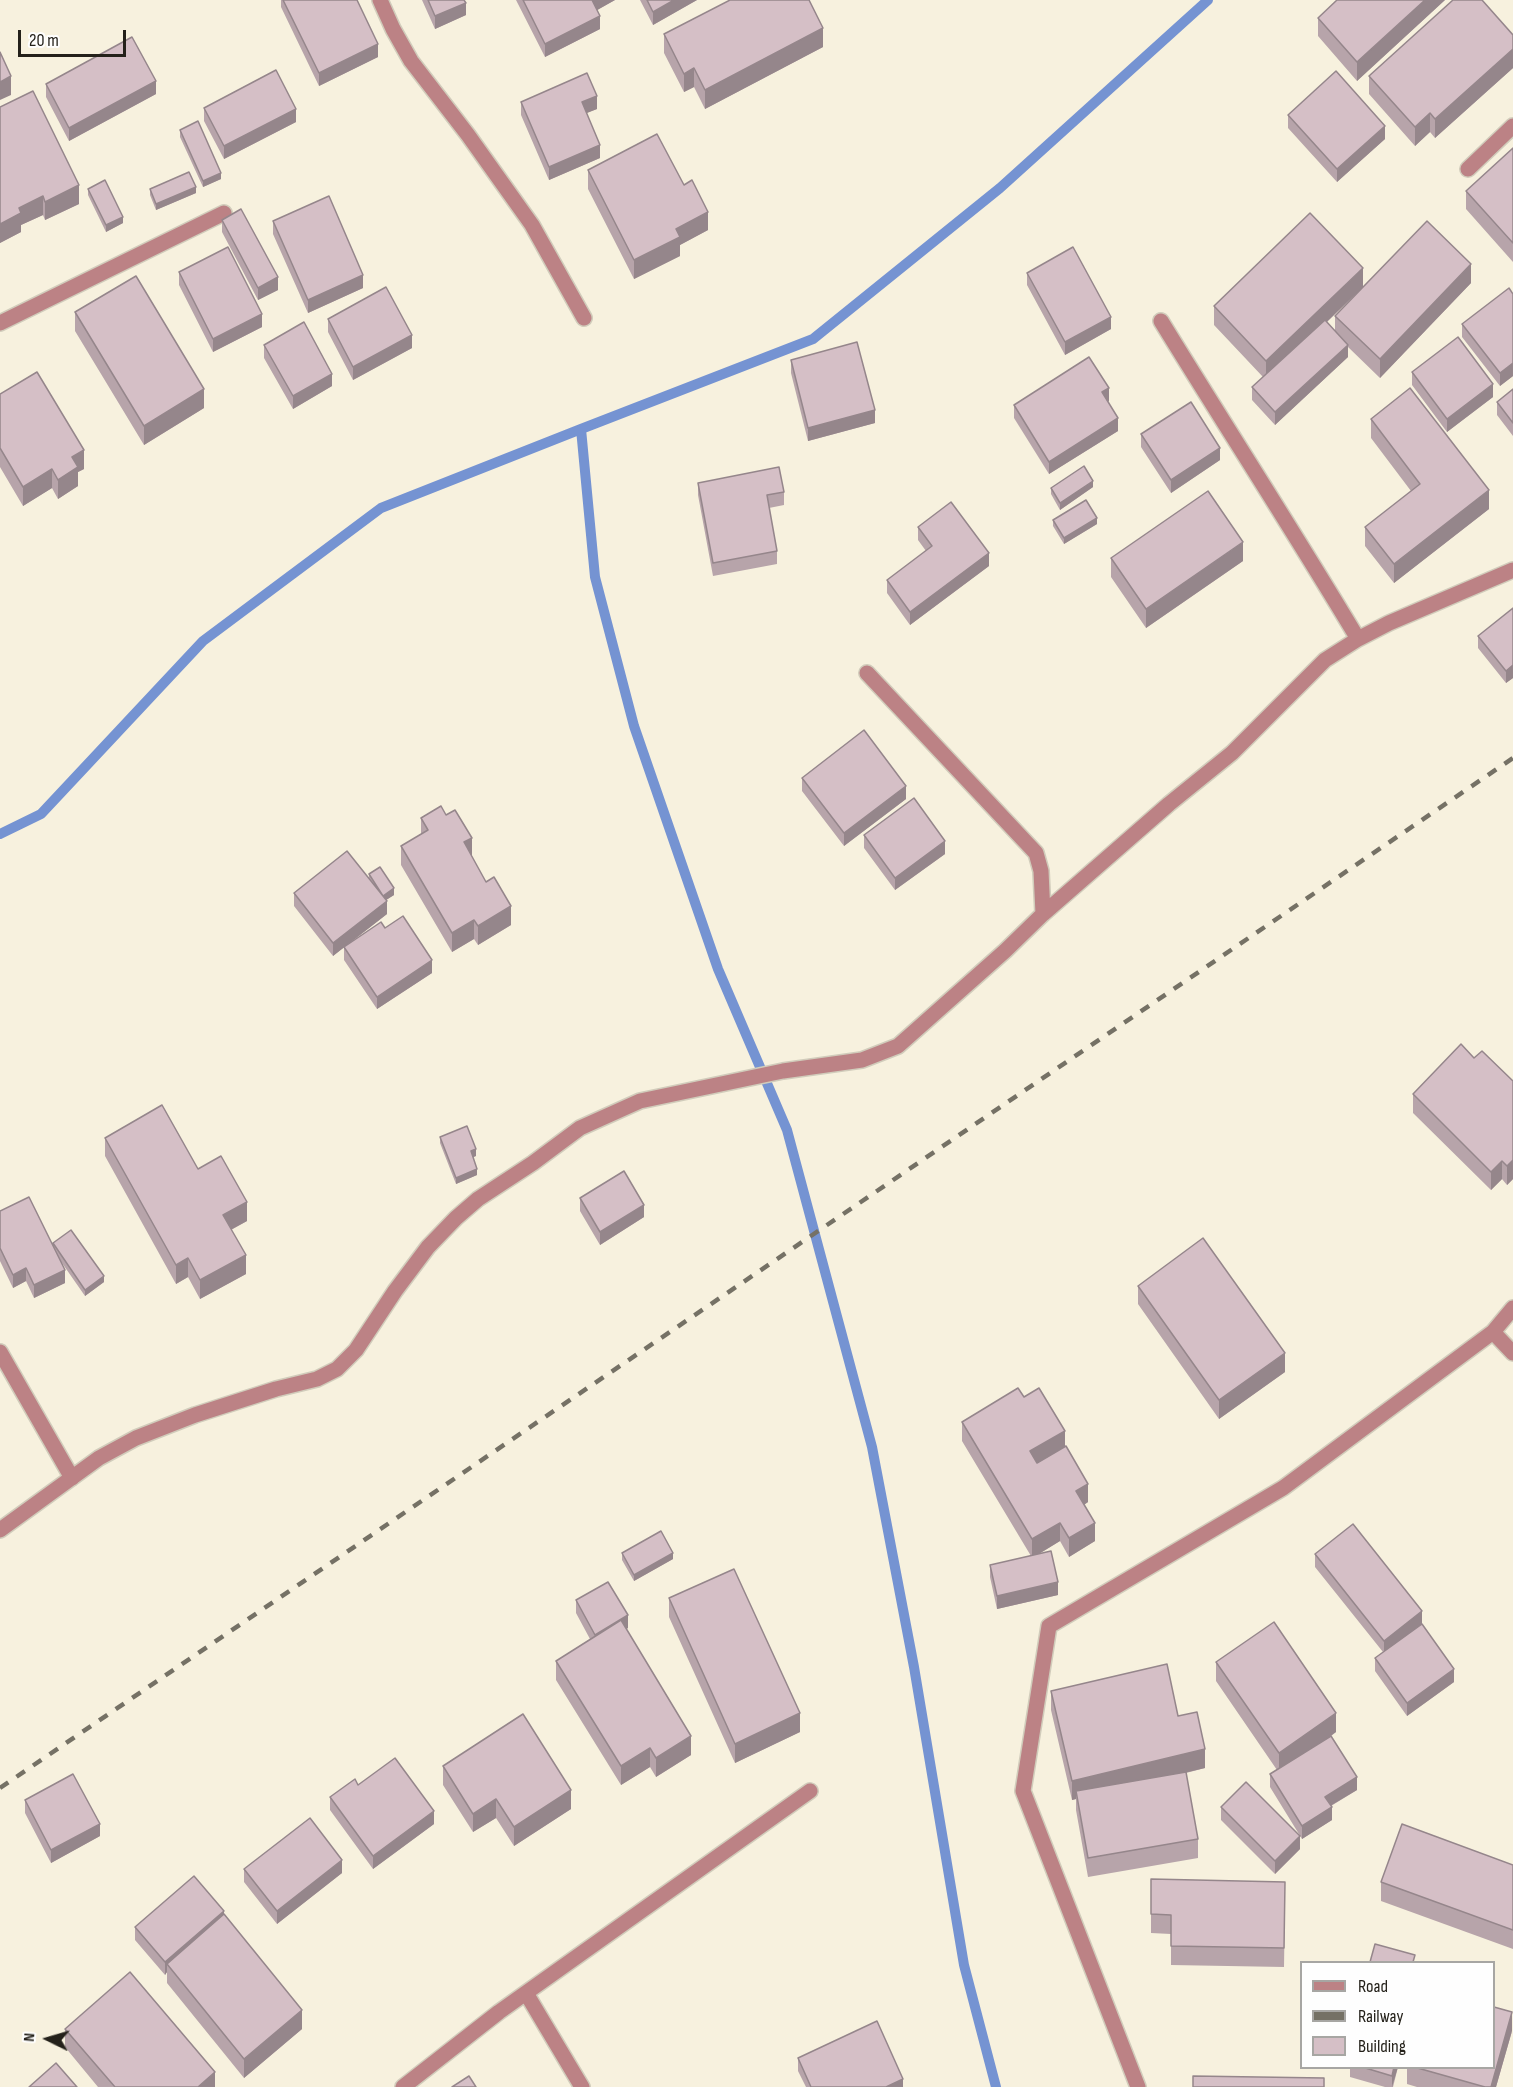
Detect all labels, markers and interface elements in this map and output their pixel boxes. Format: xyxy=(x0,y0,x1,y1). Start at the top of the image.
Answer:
scale bar xyxy=(21,18,129,56)
text: 20 m xyxy=(29,30,59,51)
legend xyxy=(1300,1961,1495,2069)
text: Road xyxy=(1358,1976,1388,1997)
text: Railway xyxy=(1358,2006,1403,2027)
north arrow xyxy=(18,2009,78,2069)
text: N xyxy=(20,2032,39,2042)
text: Building xyxy=(1358,2036,1406,2057)

